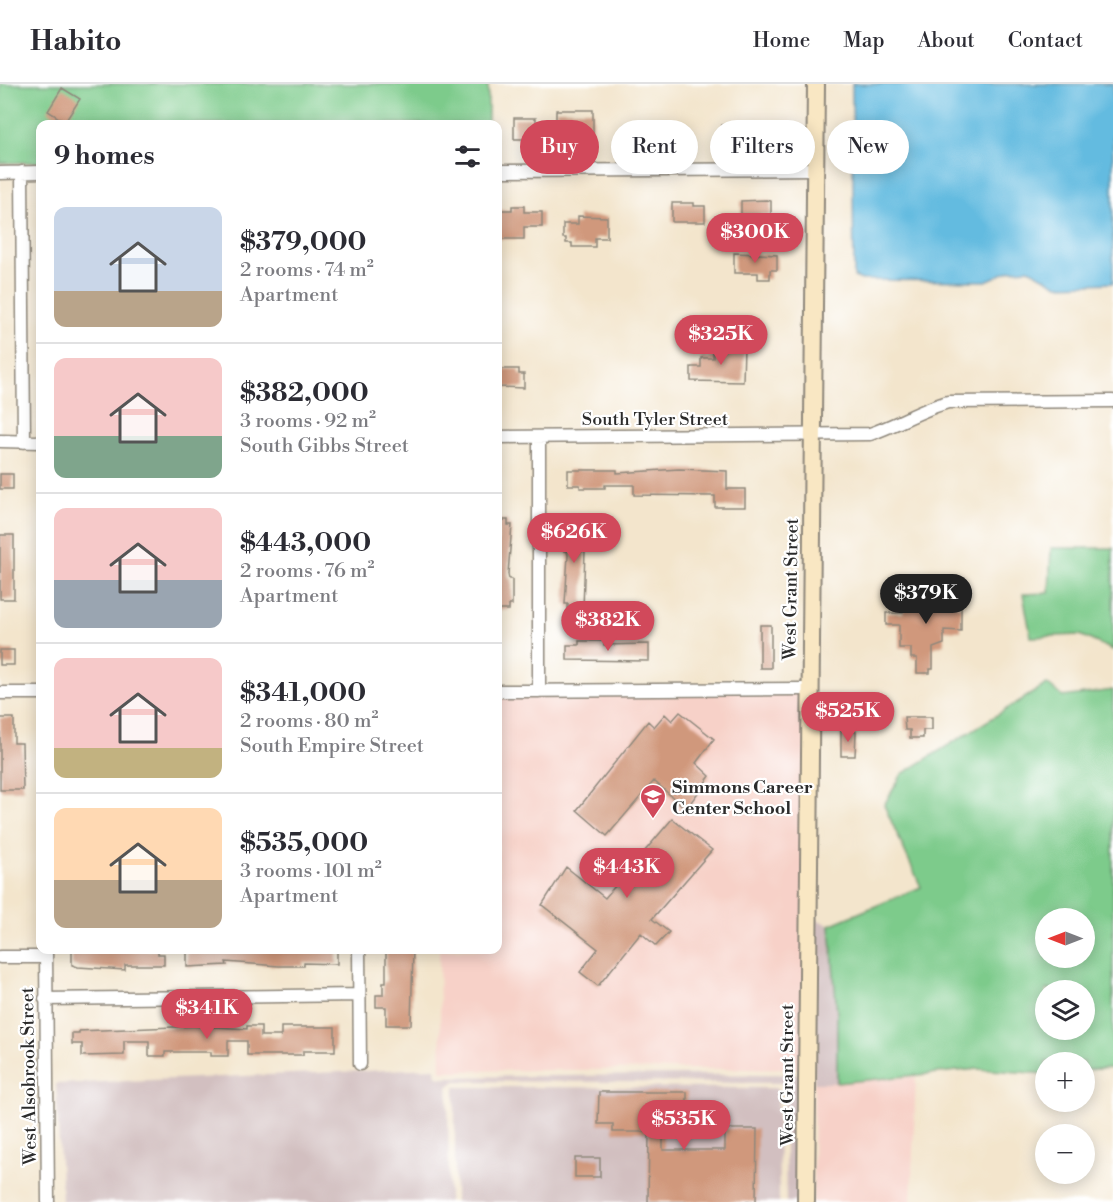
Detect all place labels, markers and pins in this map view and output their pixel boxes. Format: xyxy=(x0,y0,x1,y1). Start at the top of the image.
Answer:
pin: $300K xyxy=(713,213,797,264)
pin: $325K xyxy=(679,315,763,366)
pin: $626K xyxy=(532,513,616,564)
pin: $379K xyxy=(884,574,968,625)
pin: $382K xyxy=(566,601,650,652)
pin: $525K xyxy=(806,692,890,743)
place label: Simmons Career Center School xyxy=(672,776,813,820)
school or university icon: Simmons Career Center School xyxy=(638,782,668,820)
pin: $443K xyxy=(585,848,669,899)
pin: $341K xyxy=(165,989,249,1040)
pin: $535K xyxy=(642,1100,726,1151)

